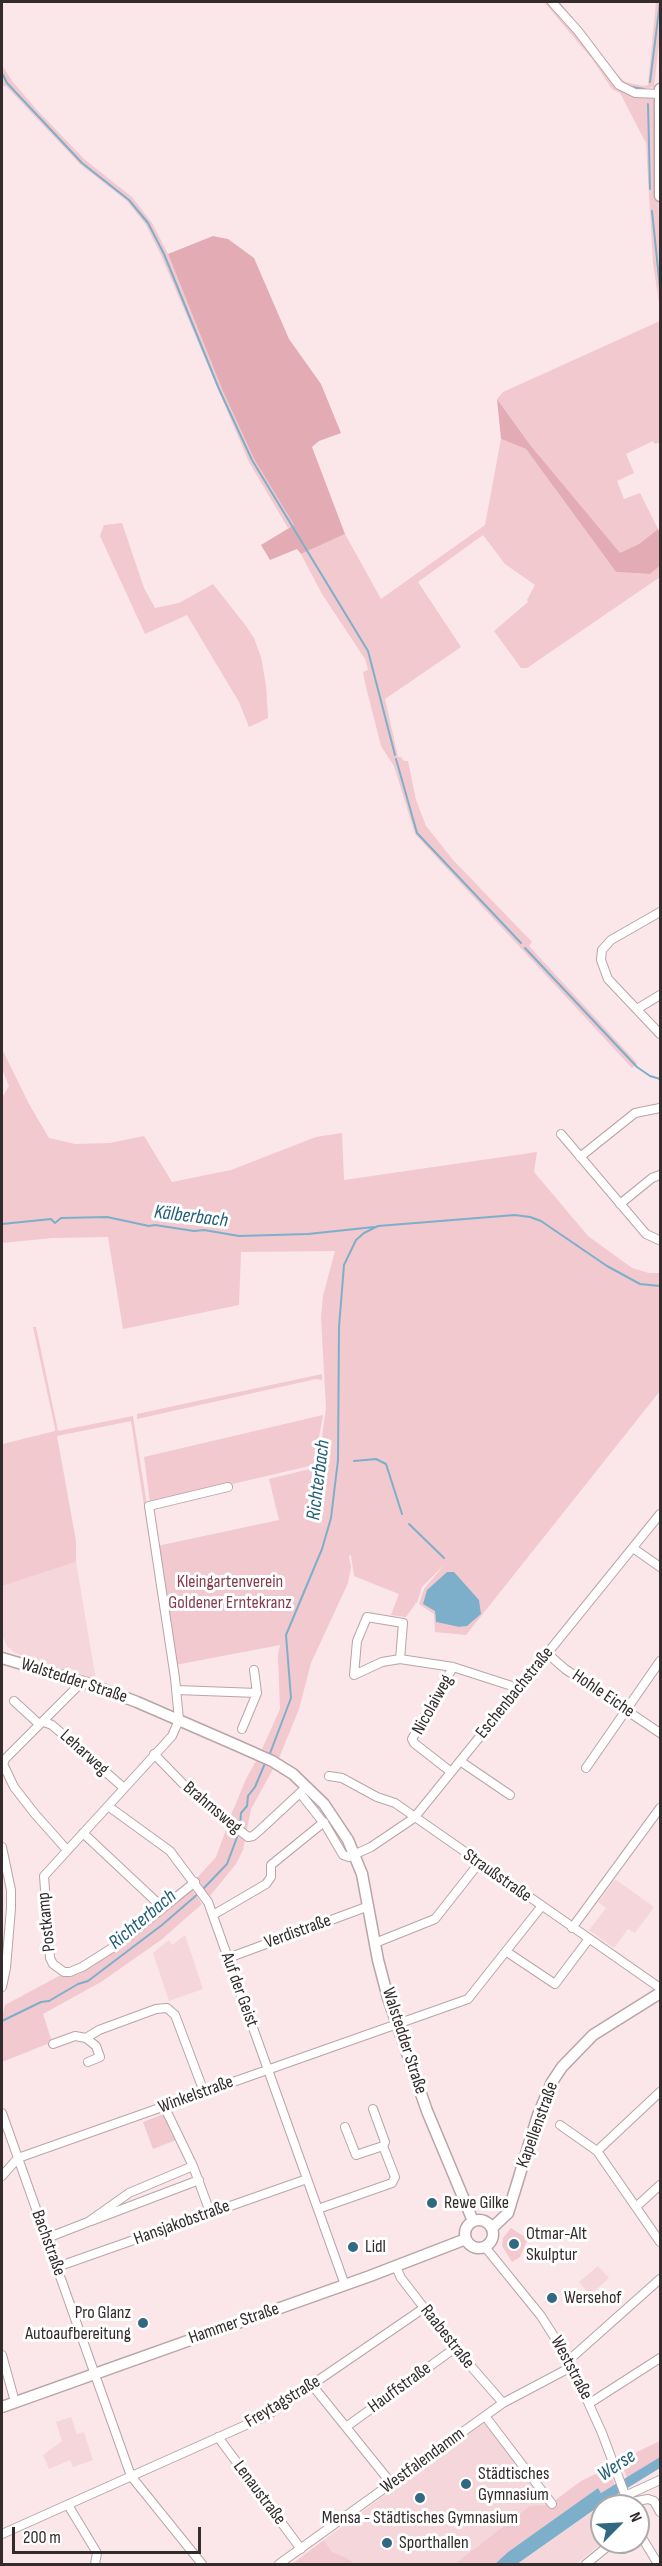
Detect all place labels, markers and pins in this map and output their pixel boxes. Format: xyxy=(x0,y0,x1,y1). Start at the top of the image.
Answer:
place label: Rewe Gilke xyxy=(444,2192,509,2214)
marker: Rewe Gilke xyxy=(425,2196,439,2210)
place label: Otmar-Alt Skulptur xyxy=(526,2223,587,2266)
place label: Lidl xyxy=(365,2236,386,2258)
marker: Otmar-Alt Skulptur xyxy=(507,2237,521,2251)
marker: Lidl xyxy=(346,2240,360,2254)
place label: Wersehof xyxy=(564,2287,622,2309)
marker: Wersehof xyxy=(545,2291,559,2305)
place label: Pro Glanz Autoaufbereitung xyxy=(25,2302,131,2344)
marker: Pro Glanz Autoaufbereitung xyxy=(136,2316,150,2330)
place label: Städtisches Gymnasium xyxy=(478,2463,549,2506)
marker: Städtisches Gymnasium xyxy=(459,2477,473,2491)
marker: Mensa - Städtisches Gymnasium xyxy=(413,2491,427,2505)
place label: Mensa - Städtisches Gymnasium xyxy=(322,2507,518,2529)
place label: Sporthallen xyxy=(399,2532,469,2554)
marker: Sporthallen xyxy=(380,2536,394,2550)

